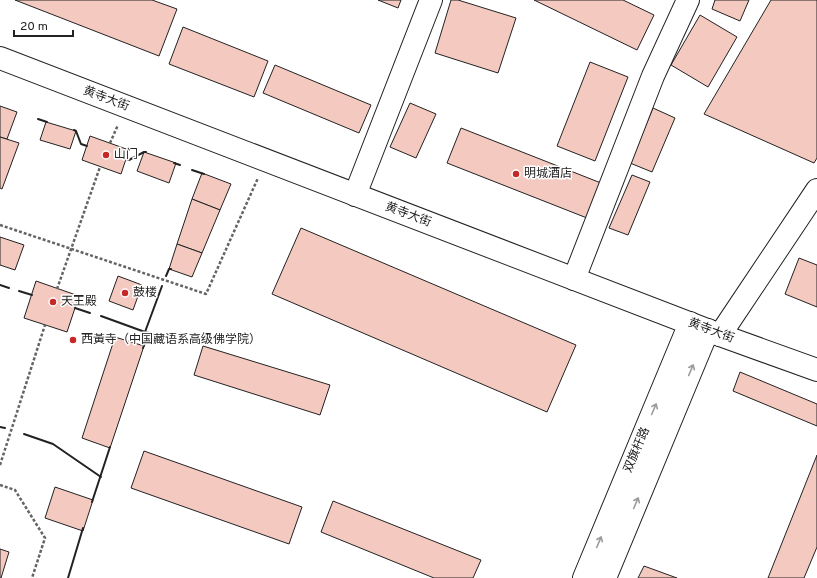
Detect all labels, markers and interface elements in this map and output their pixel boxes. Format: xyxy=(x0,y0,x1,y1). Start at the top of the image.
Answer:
scale bar xyxy=(14,12,73,38)
text: 20 m xyxy=(20,19,48,35)
street label: 黄寺大街 xyxy=(81,83,131,115)
place label: 山门 xyxy=(114,147,138,163)
marker: 山门 xyxy=(101,150,111,160)
place label: 明城酒店 xyxy=(524,166,572,182)
marker: 明城酒店 xyxy=(511,169,521,179)
street label: 黄寺大街 xyxy=(383,199,433,231)
place label: 鼓楼 xyxy=(133,285,157,301)
marker: 鼓楼 xyxy=(120,288,130,298)
place label: 天王殿 xyxy=(61,294,97,310)
marker: 天王殿 xyxy=(48,297,58,307)
street label: 黄寺大街 xyxy=(686,315,736,347)
place label: 西黃寺（中国藏语系高级佛学院） xyxy=(81,332,261,348)
marker: 西黃寺（中国藏语系高级佛学院） xyxy=(68,335,78,345)
one-way arrow xyxy=(688,365,696,377)
one-way arrow xyxy=(651,404,658,416)
street label: 双旗杆路 xyxy=(620,425,654,475)
one-way arrow xyxy=(633,498,640,510)
one-way arrow xyxy=(595,536,603,548)

